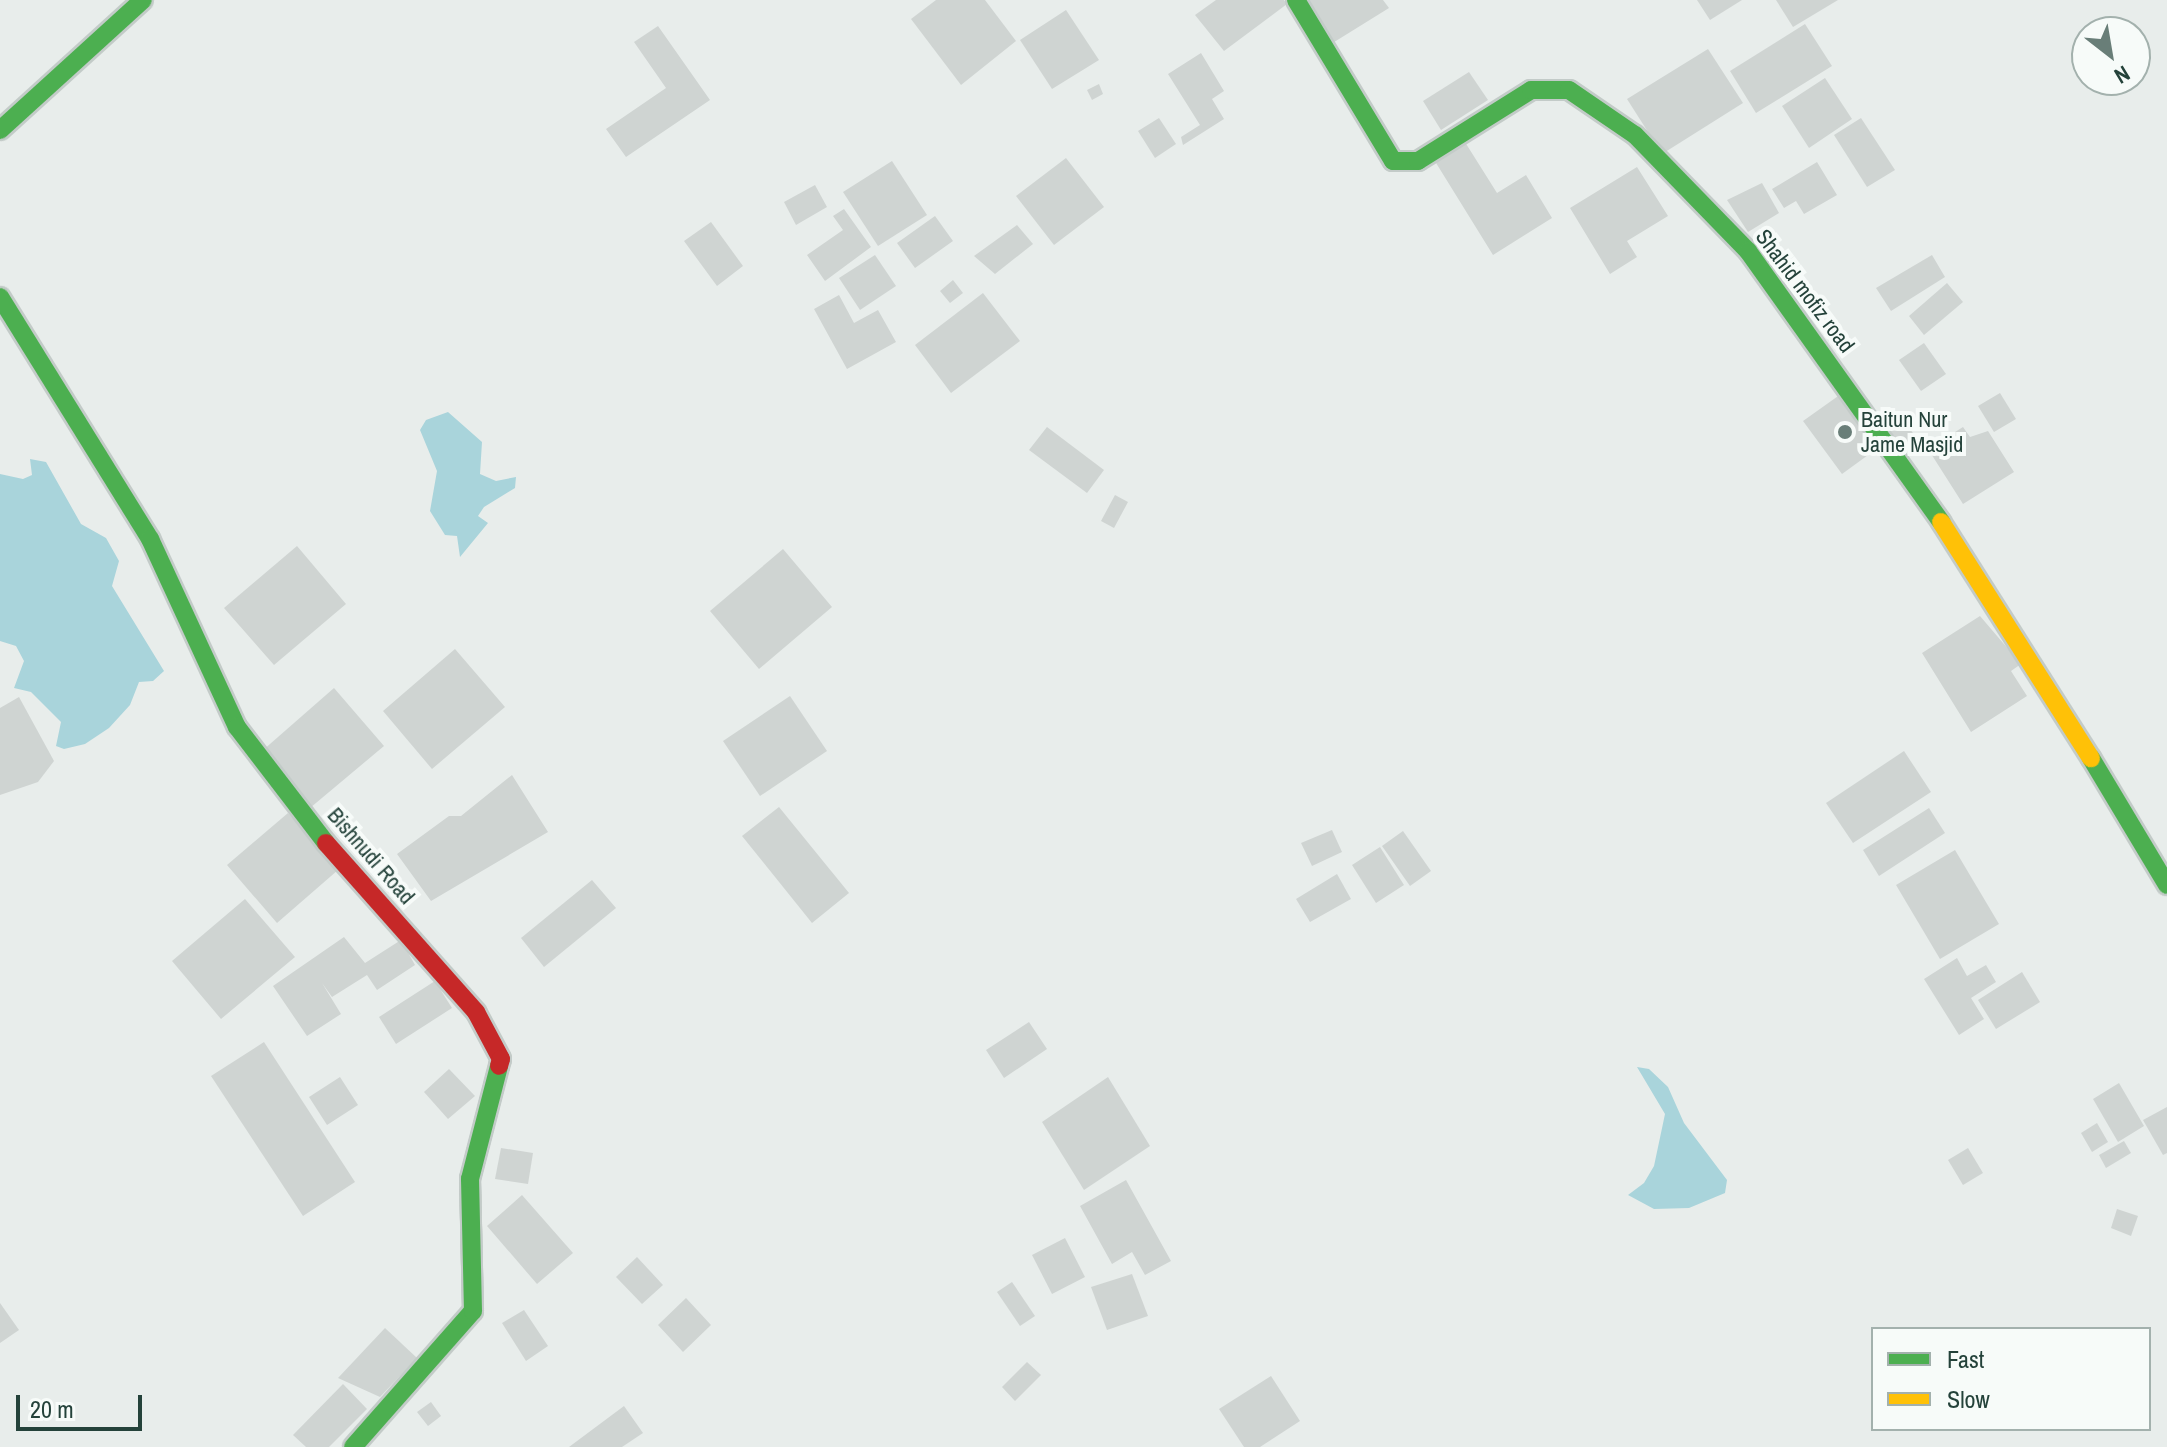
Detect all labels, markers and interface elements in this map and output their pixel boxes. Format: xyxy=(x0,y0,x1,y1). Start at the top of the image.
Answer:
north arrow xyxy=(2071,16,2151,96)
text: N xyxy=(2109,59,2136,91)
street label: Shahid mofiz road xyxy=(1750,224,1860,358)
place label: Baitun Nur Jame Masjid xyxy=(1861,406,1963,458)
marker: Baitun Nur Jame Masjid xyxy=(1836,423,1854,441)
street label: Bishnudi Road xyxy=(322,802,420,910)
legend xyxy=(1871,1327,2151,1431)
text: Fast xyxy=(1947,1343,1984,1375)
scale bar xyxy=(20,1379,146,1429)
text: Slow xyxy=(1947,1383,1990,1415)
text: 20 m xyxy=(30,1393,74,1425)

